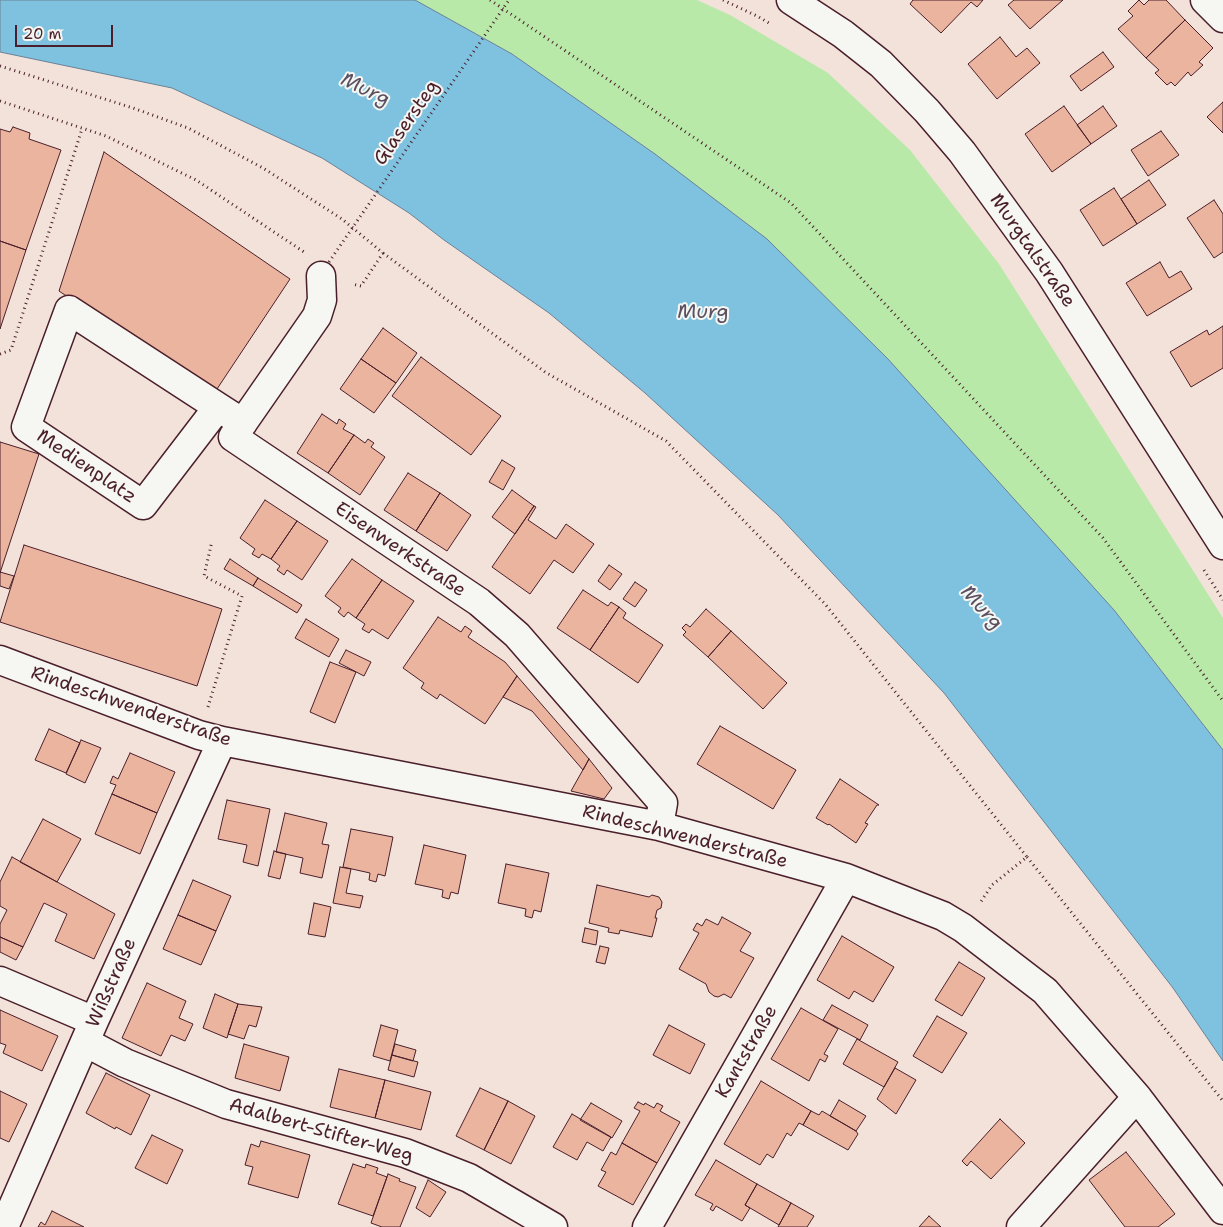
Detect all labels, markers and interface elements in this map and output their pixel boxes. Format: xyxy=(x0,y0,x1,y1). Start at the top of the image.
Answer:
scale bar xyxy=(18,15,115,47)
text: 20 m xyxy=(23,24,62,44)
water label: Murg xyxy=(337,68,393,112)
street label: Glasersteg xyxy=(369,76,445,170)
street label: Murgtalstraße xyxy=(984,190,1080,312)
water label: Murg xyxy=(677,301,729,325)
street label: Medienplatz xyxy=(32,425,140,509)
street label: Eisenwerkstraße xyxy=(330,498,470,602)
water label: Murg xyxy=(955,581,1007,635)
street label: Rindeschwenderstraße xyxy=(28,662,234,752)
street label: Rindeschwenderstraße xyxy=(580,800,790,874)
street label: Wißstraße xyxy=(82,935,142,1031)
street label: Kantstraße xyxy=(711,1002,783,1102)
street label: Adalbert-Stifter-Weg xyxy=(226,1094,416,1168)

